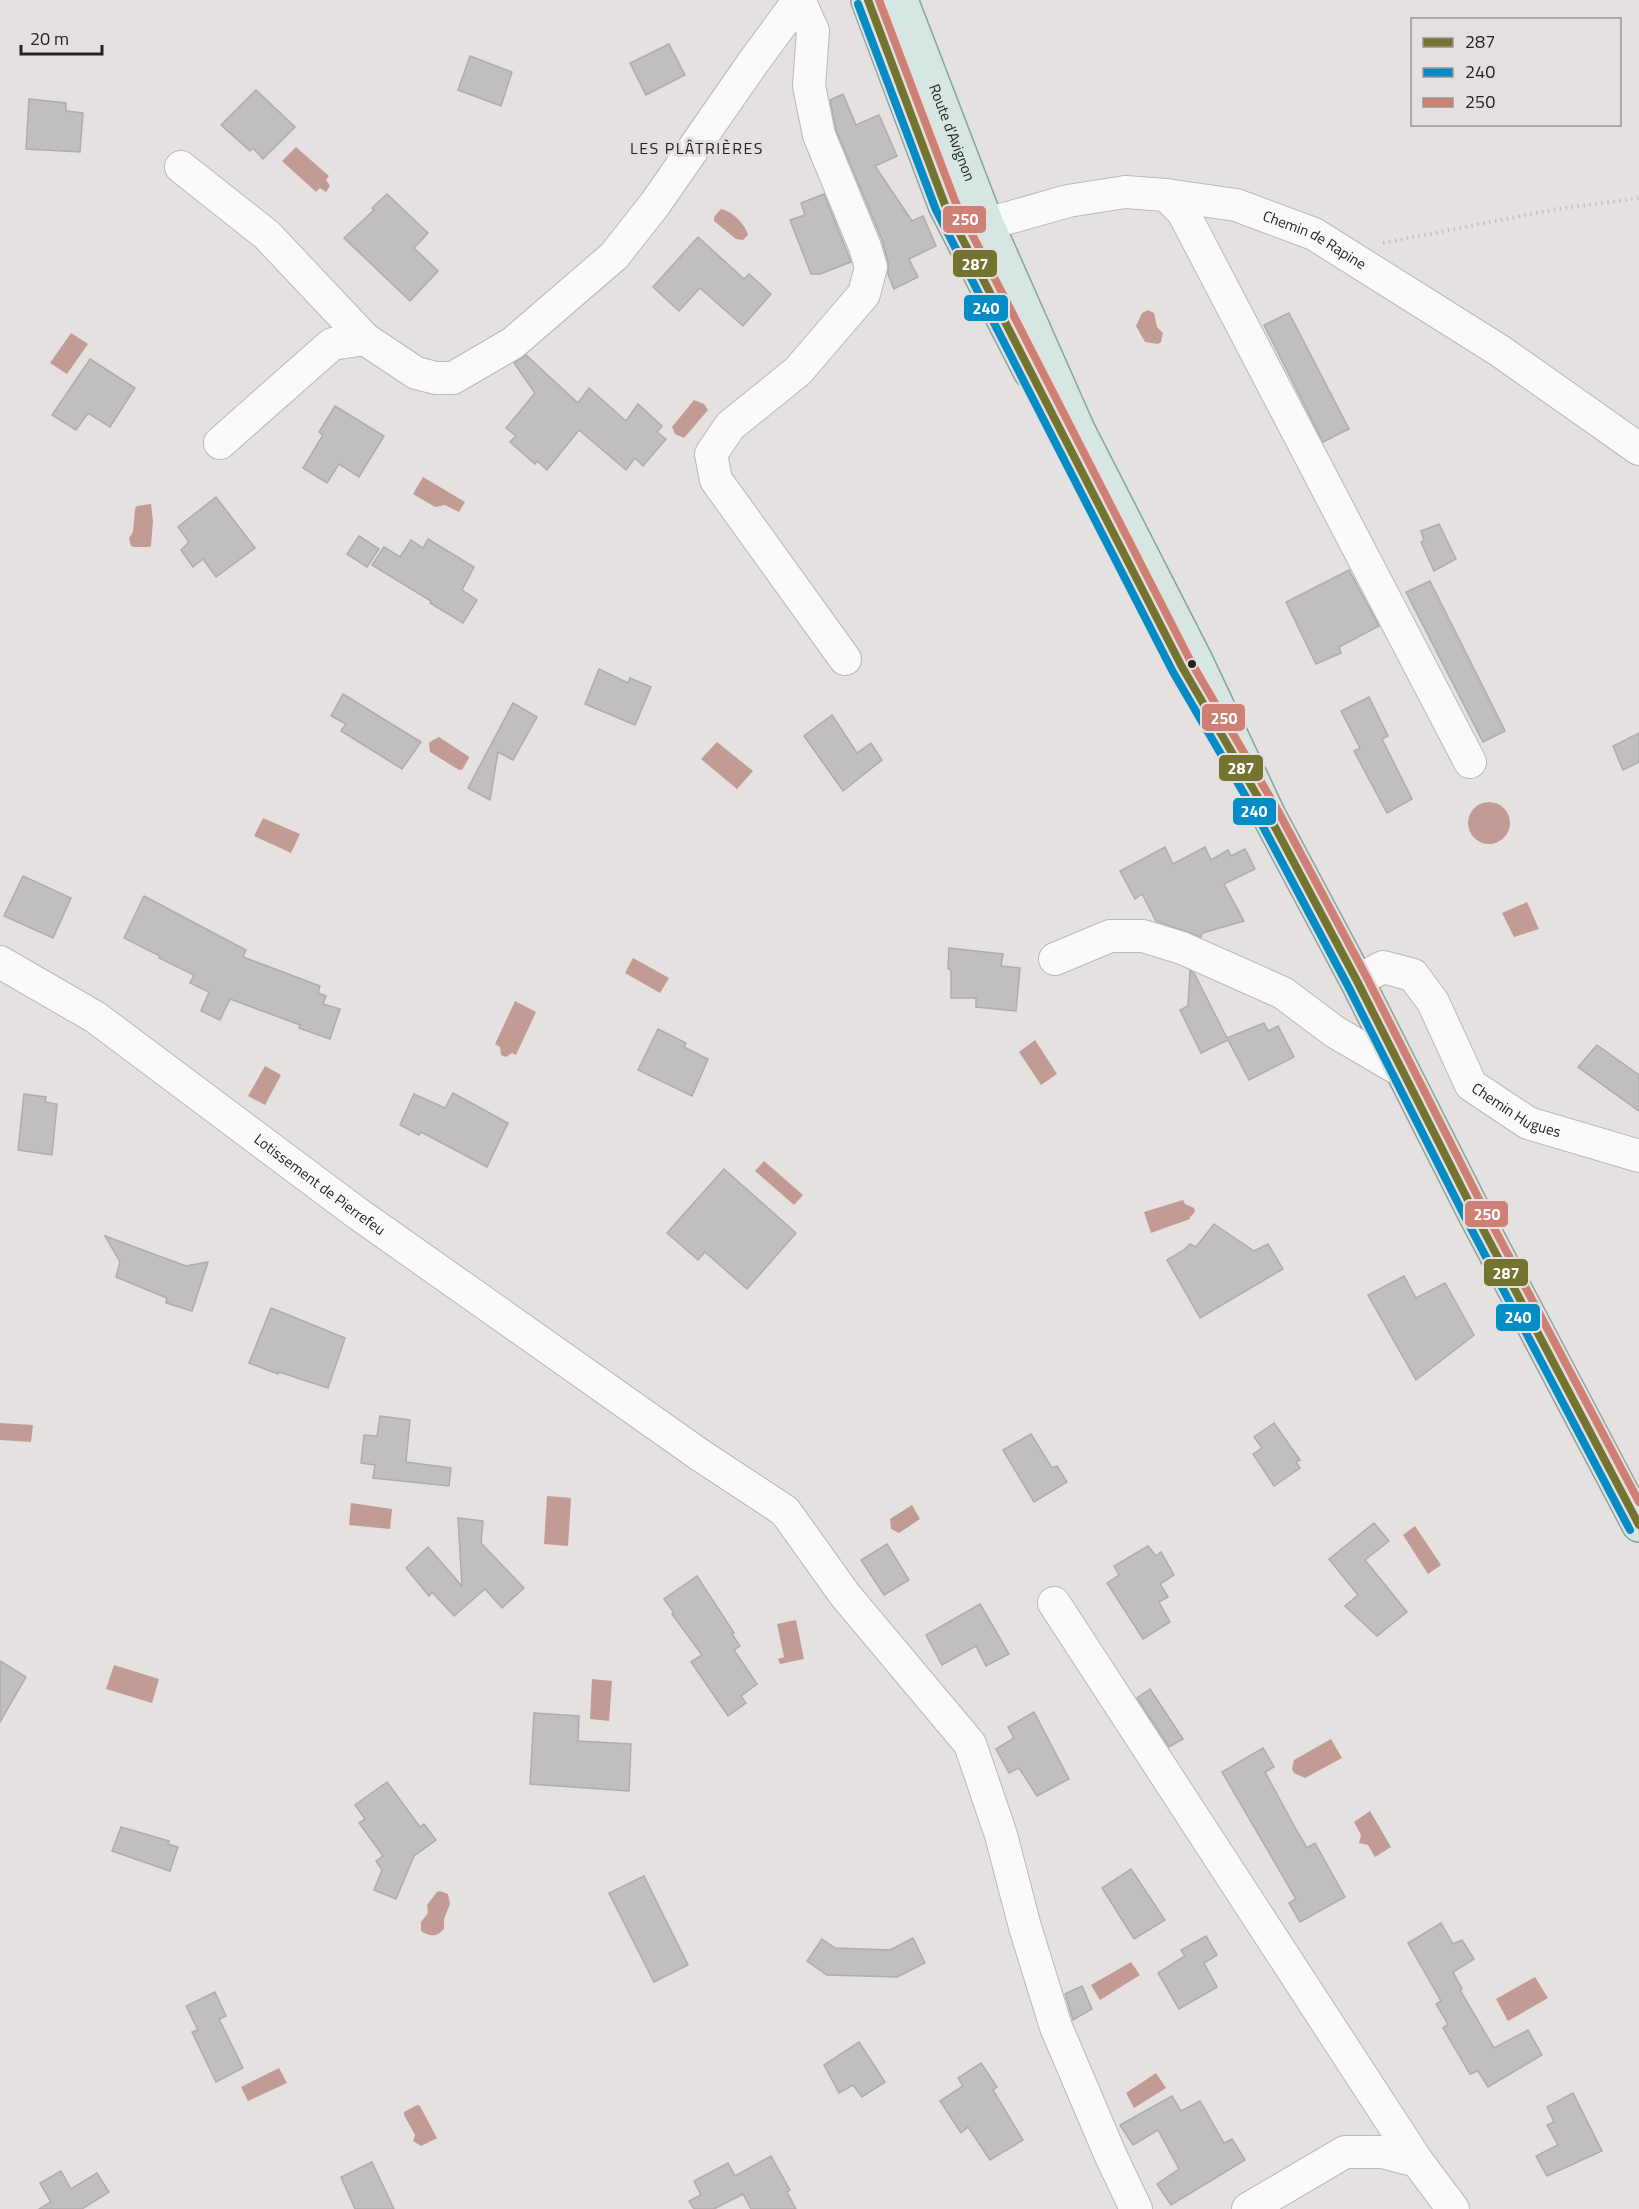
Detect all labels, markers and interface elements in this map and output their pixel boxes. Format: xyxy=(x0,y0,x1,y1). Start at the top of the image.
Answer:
scale bar xyxy=(21,18,102,56)
legend xyxy=(1411,18,1621,126)
text: 20 m xyxy=(30,25,69,52)
text: 287 xyxy=(1465,28,1495,55)
text: 240 xyxy=(1465,58,1495,85)
street label: Route d'Avignon xyxy=(923,80,981,184)
text: 250 xyxy=(1465,88,1495,115)
district label: LES PLÂTRIÈRES xyxy=(630,136,764,160)
street label: Chemin de Rapine xyxy=(1260,204,1371,275)
line badge: 250 xyxy=(942,205,987,234)
text: 250 xyxy=(952,207,978,231)
line badge: 287 xyxy=(952,249,998,278)
text: 287 xyxy=(962,252,988,276)
line badge: 240 xyxy=(963,294,1009,322)
text: 240 xyxy=(973,296,999,320)
unlabelled marker xyxy=(1186,658,1198,670)
line badge: 250 xyxy=(1201,703,1246,732)
text: 250 xyxy=(1211,706,1237,730)
line badge: 287 xyxy=(1218,754,1264,782)
text: 287 xyxy=(1228,756,1254,780)
line badge: 240 xyxy=(1232,797,1277,826)
text: 240 xyxy=(1241,799,1267,823)
street label: Chemin Hugues xyxy=(1467,1077,1564,1143)
street label: Lotissement de Pierrefeu xyxy=(249,1128,390,1241)
line badge: 250 xyxy=(1464,1200,1509,1228)
text: 250 xyxy=(1474,1202,1500,1226)
line badge: 287 xyxy=(1483,1258,1529,1287)
text: 287 xyxy=(1493,1261,1519,1285)
line badge: 240 xyxy=(1495,1303,1541,1332)
text: 240 xyxy=(1505,1305,1531,1329)

